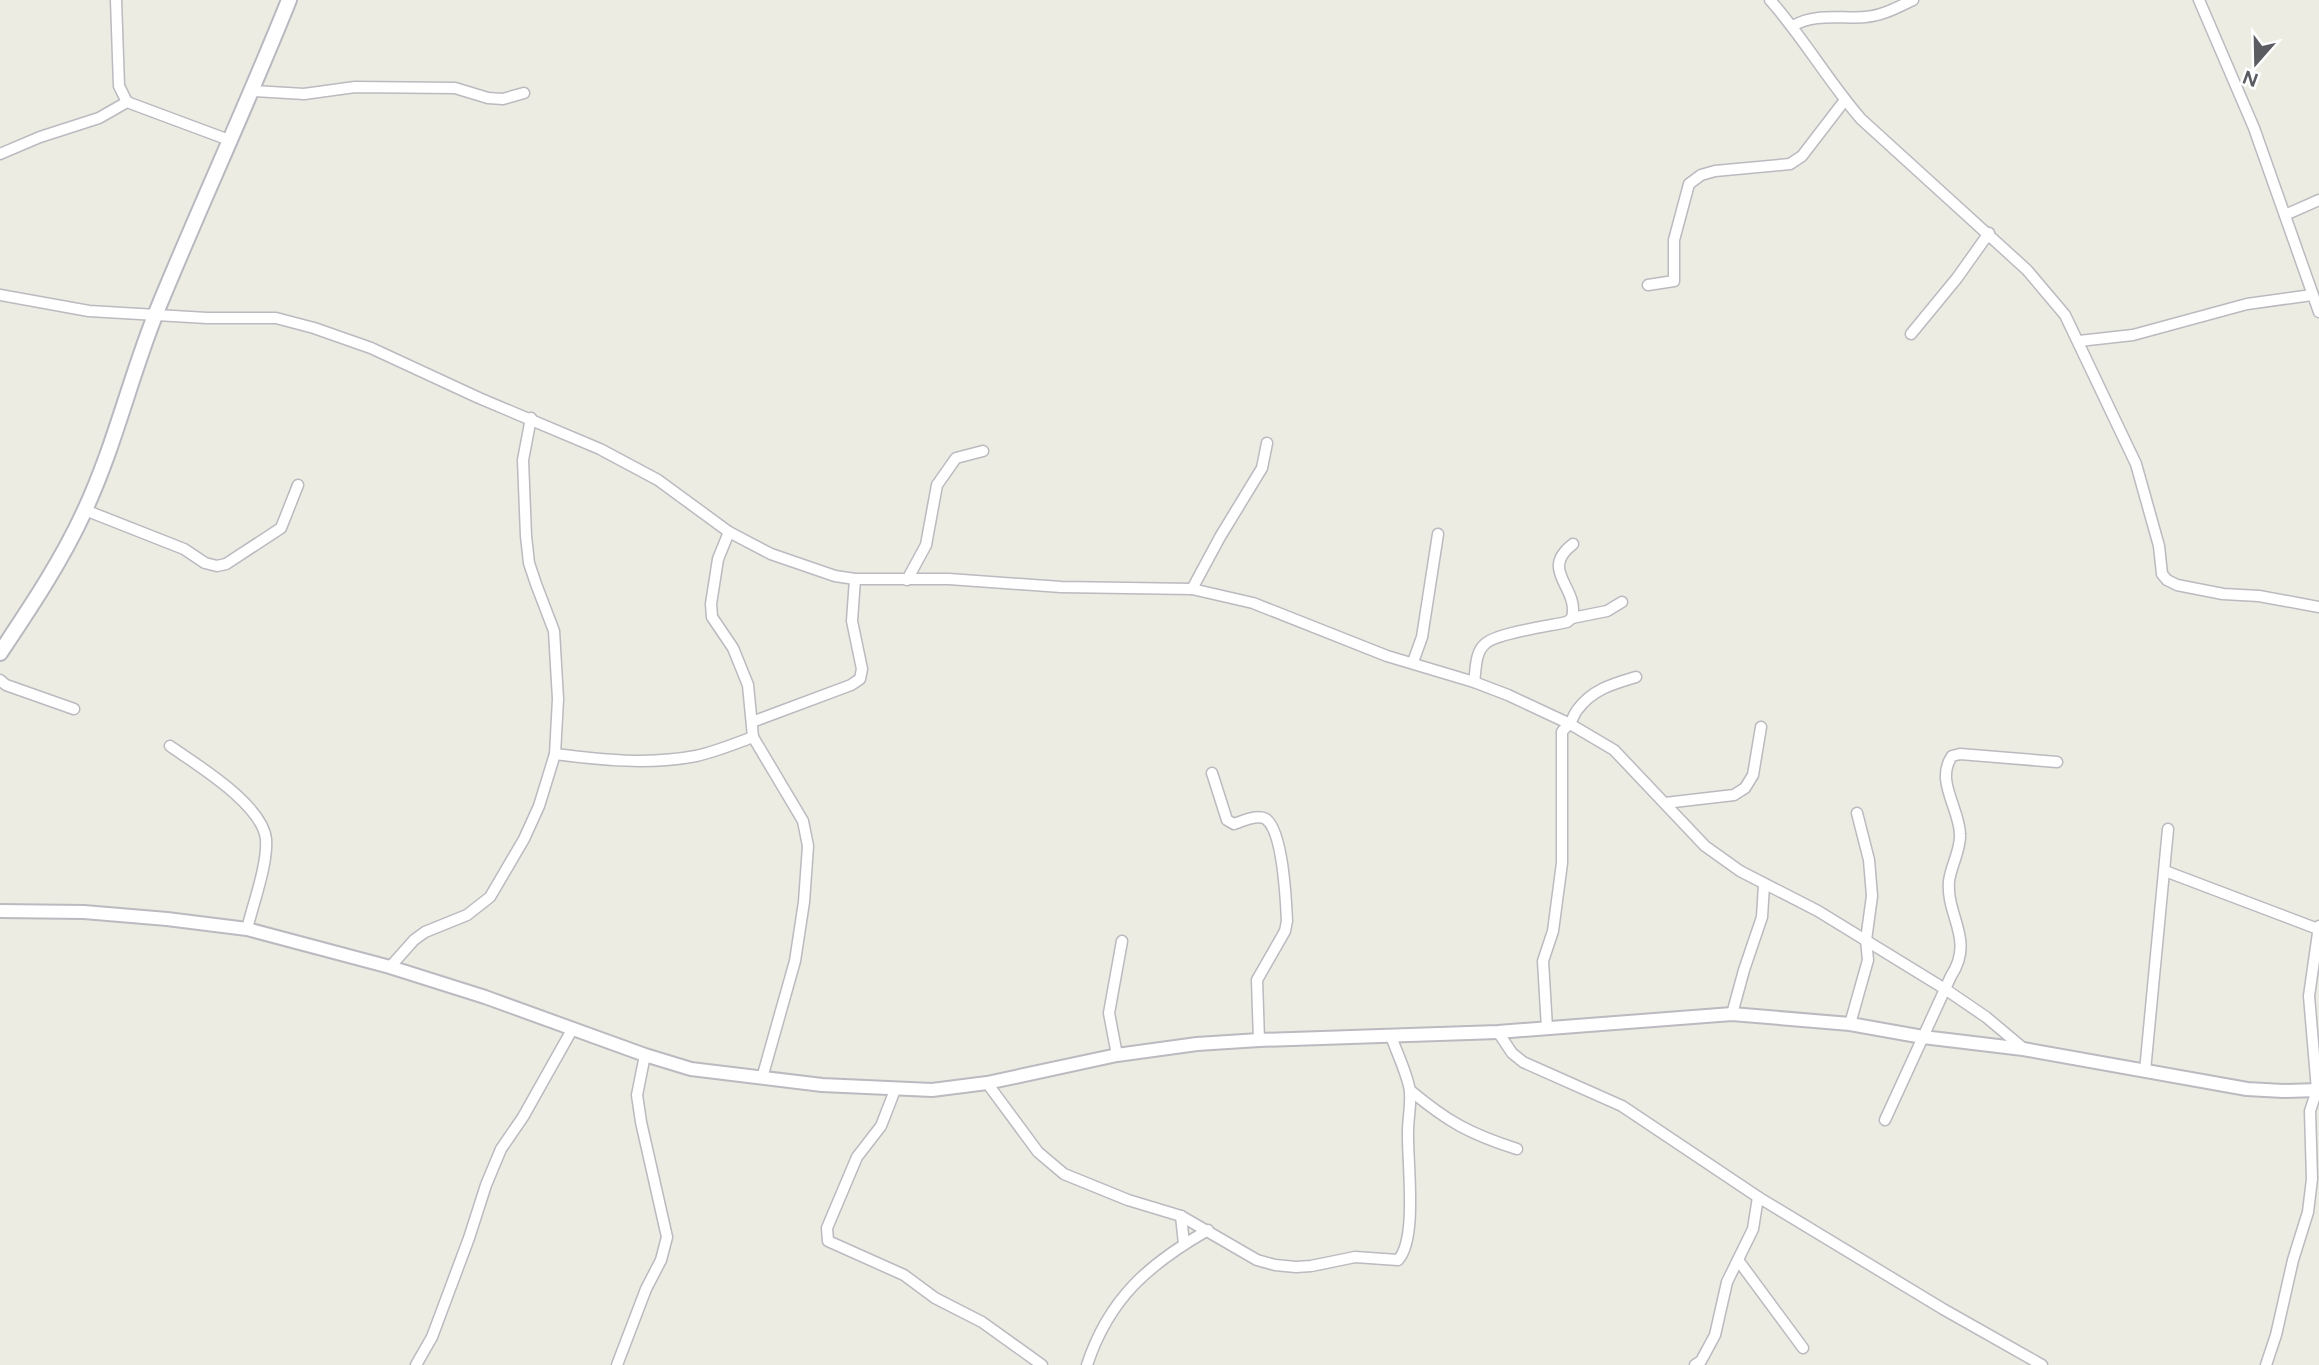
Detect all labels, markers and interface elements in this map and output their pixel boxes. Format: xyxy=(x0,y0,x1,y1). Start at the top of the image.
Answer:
north arrow xyxy=(2221,28,2291,98)
text: N xyxy=(2240,65,2261,92)

